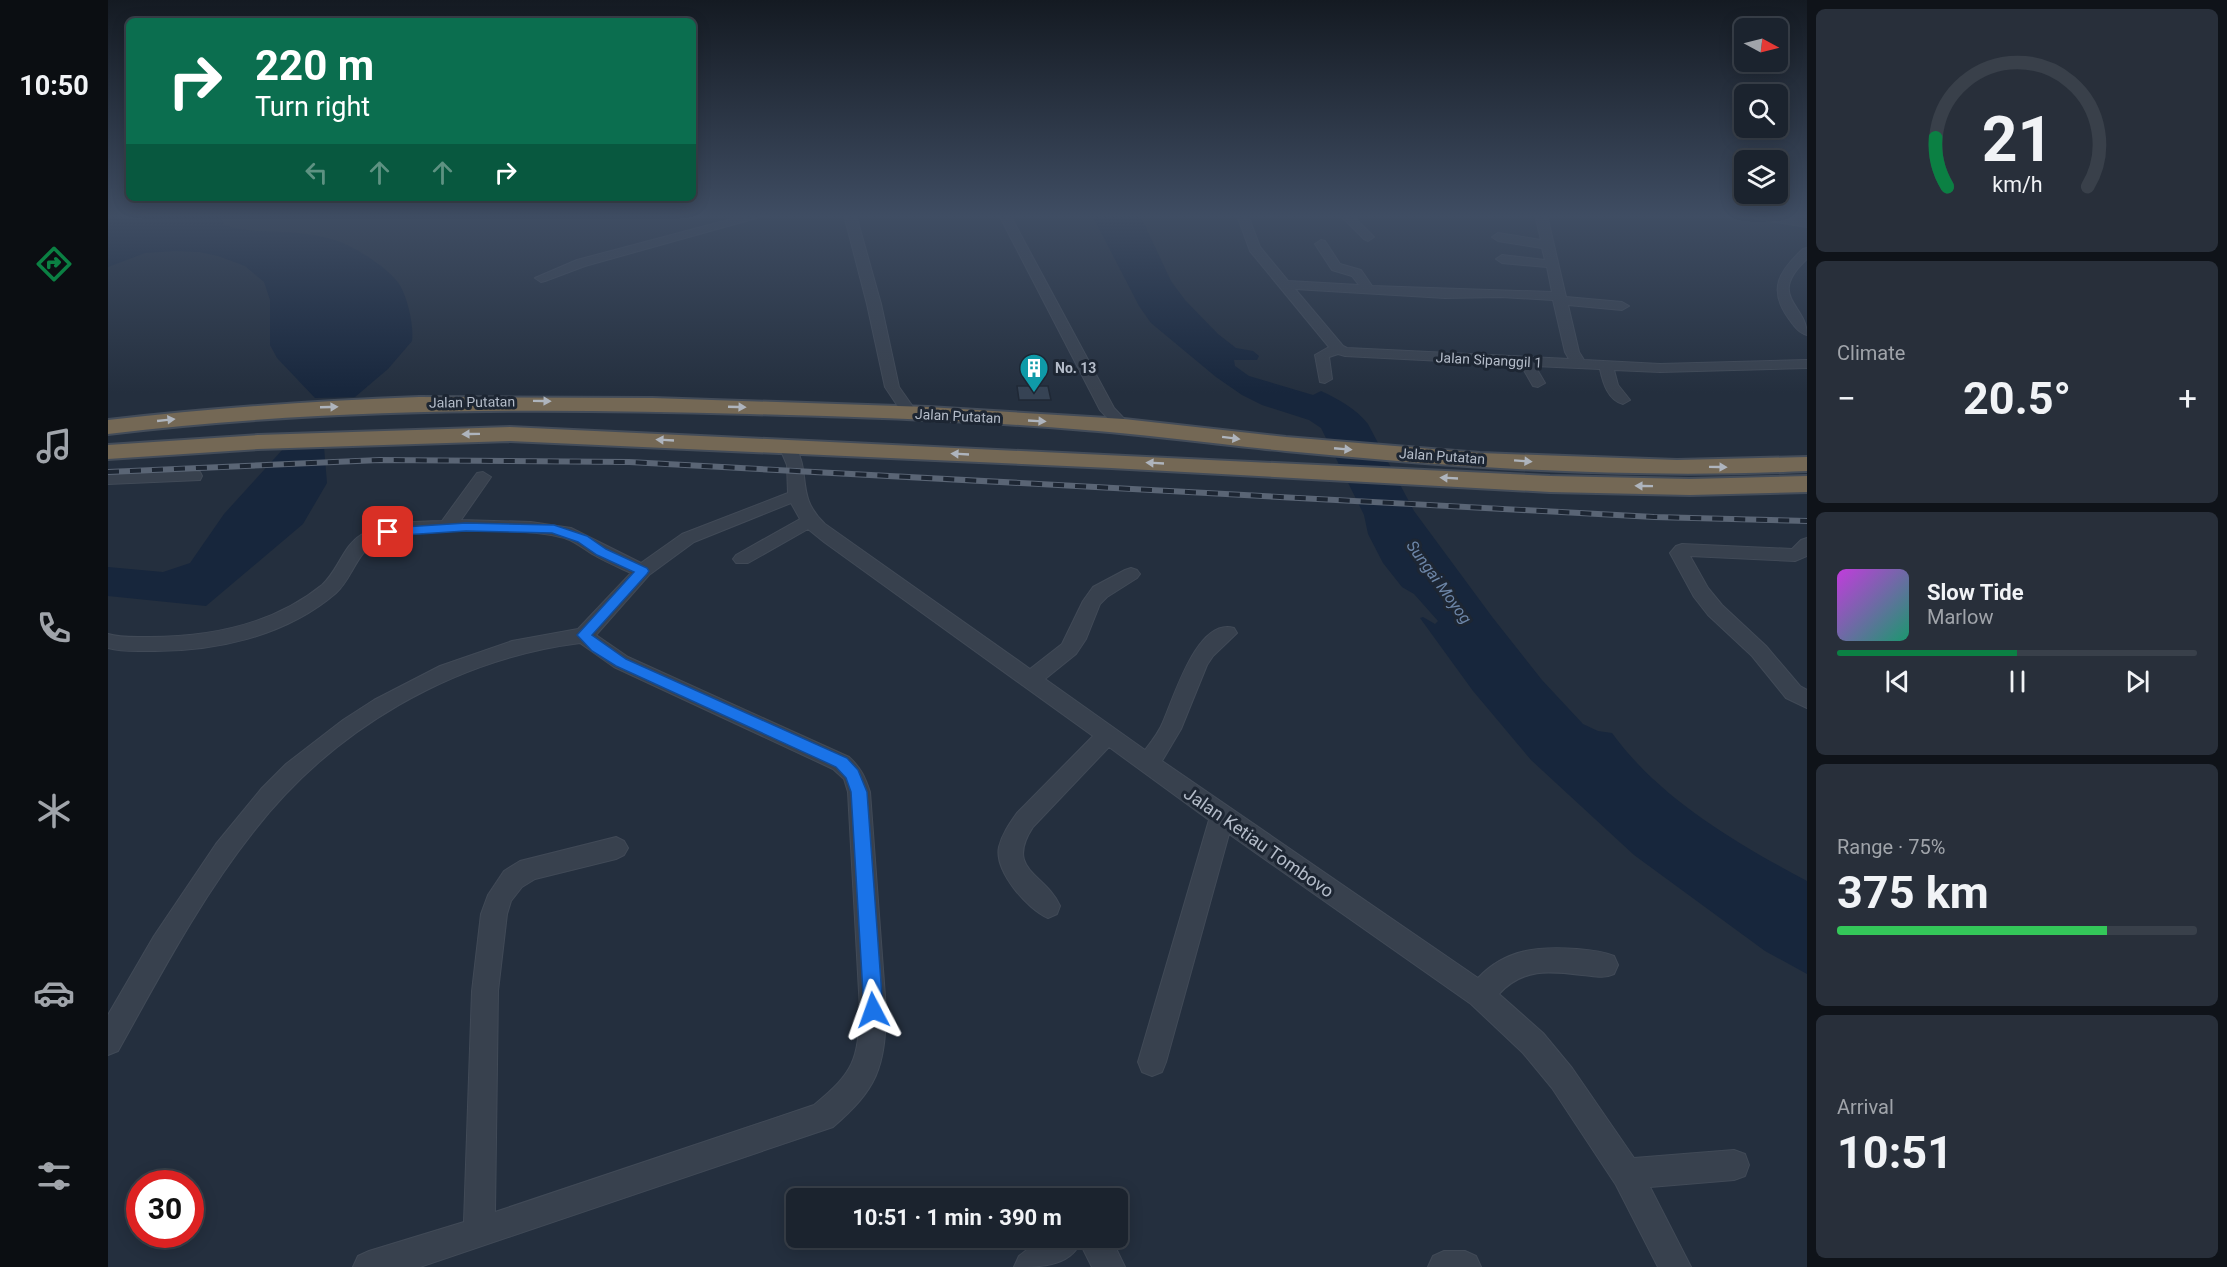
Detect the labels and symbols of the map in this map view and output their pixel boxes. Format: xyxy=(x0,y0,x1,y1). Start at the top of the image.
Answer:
north arrow xyxy=(1734,18,1788,72)
street label: Jalan Sipanggil 1 xyxy=(1435,349,1543,371)
building icon: No. 13 xyxy=(1018,352,1050,394)
place label: No. 13 xyxy=(1055,360,1096,376)
street label: Jalan Putatan xyxy=(429,393,515,411)
one-way arrow xyxy=(532,396,551,406)
one-way arrow xyxy=(727,402,746,411)
one-way arrow xyxy=(319,403,338,412)
street label: Jalan Putatan xyxy=(915,406,1001,426)
one-way arrow xyxy=(157,415,176,425)
one-way arrow xyxy=(1027,416,1046,426)
one-way arrow xyxy=(461,429,480,439)
one-way arrow xyxy=(1221,433,1240,443)
one-way arrow xyxy=(656,436,675,445)
one-way arrow xyxy=(1334,444,1353,454)
street label: Jalan Putatan xyxy=(1398,445,1486,467)
one-way arrow xyxy=(951,450,970,459)
one-way arrow xyxy=(1513,457,1532,466)
one-way arrow xyxy=(1146,459,1165,468)
one-way arrow xyxy=(1708,462,1727,472)
one-way arrow xyxy=(1439,474,1458,483)
one-way arrow xyxy=(1634,481,1653,490)
pin xyxy=(362,506,413,557)
water label: Sungai Moyog xyxy=(1402,537,1476,628)
street label: Jalan Ketiau Tombovo xyxy=(1180,782,1338,902)
position arrow xyxy=(841,978,905,1042)
speed limit sign: 30 xyxy=(126,1170,204,1248)

